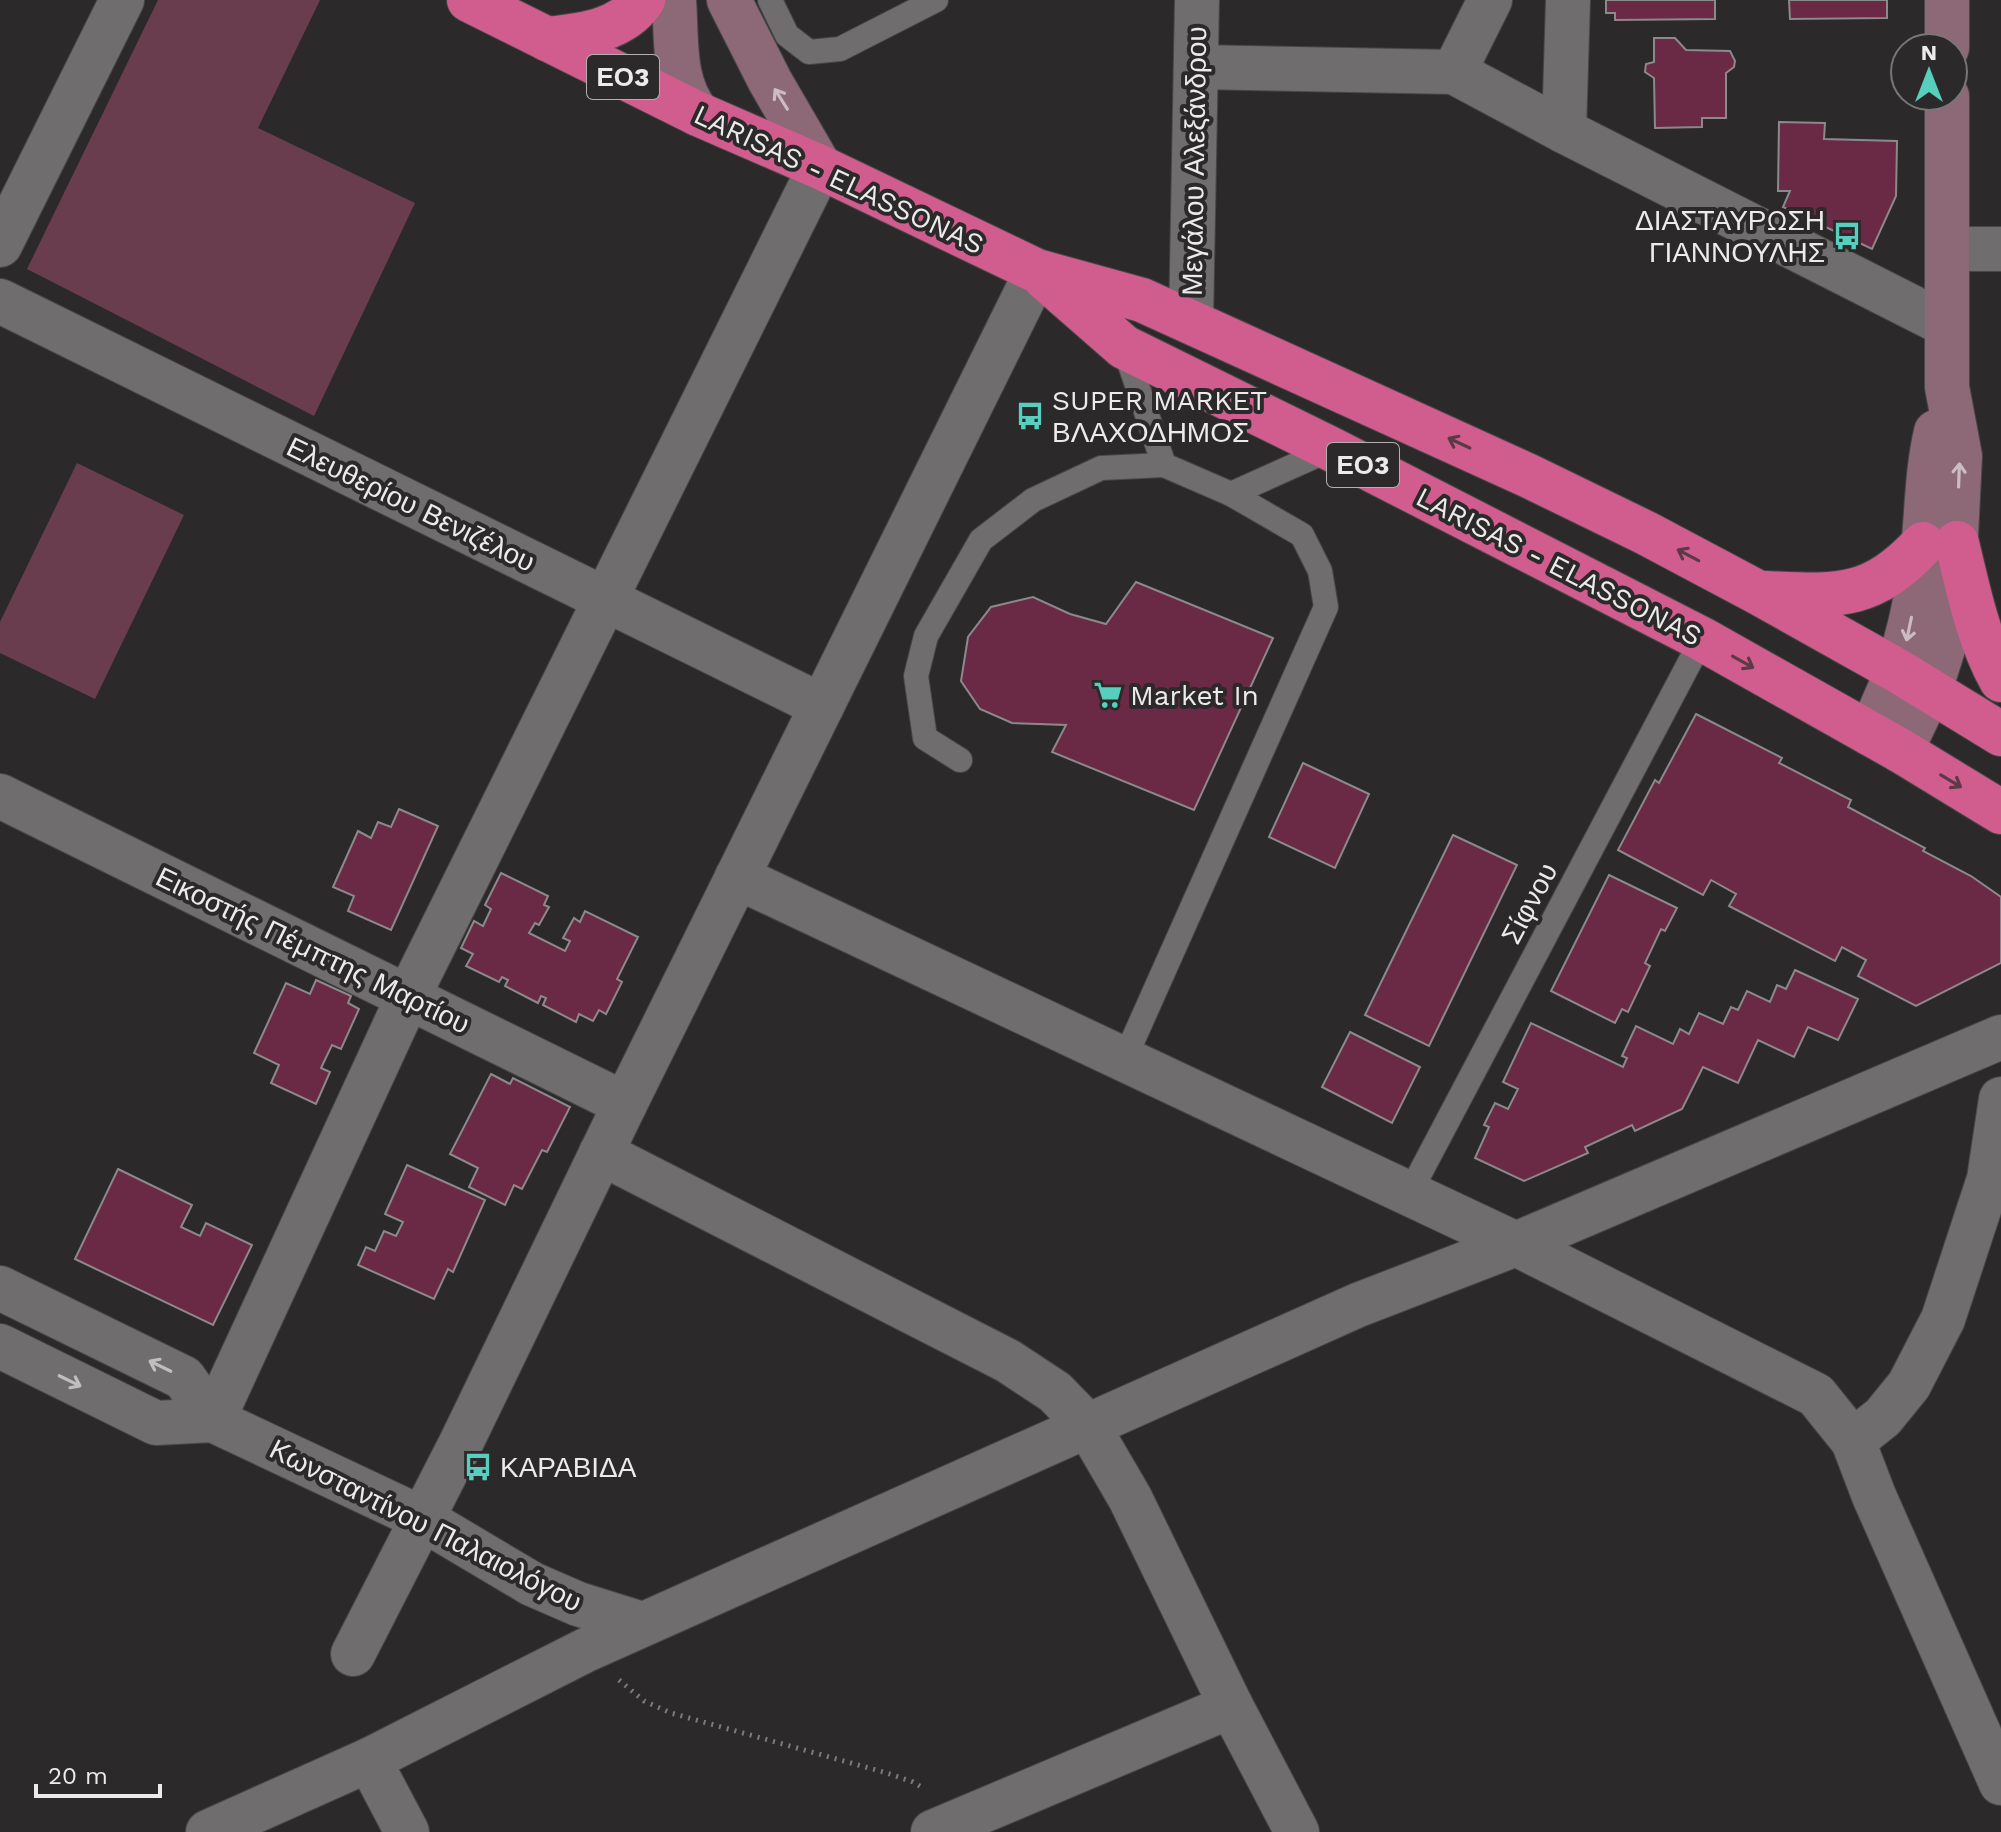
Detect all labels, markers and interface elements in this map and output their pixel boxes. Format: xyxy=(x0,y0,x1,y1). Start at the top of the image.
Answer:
street label: Μεγάλου Αλεξάνδρου xyxy=(1176,26,1213,296)
north arrow xyxy=(1889,32,1969,112)
text: N xyxy=(1921,40,1937,65)
road number: ΕΟ3 xyxy=(587,55,659,99)
one-way arrow xyxy=(773,88,789,111)
street label: LARISAS - ELASSONAS xyxy=(689,98,989,261)
place label: ΔΙΑΣΤΑΥΡΩΣΗ ΓΙΑΝΝΟΥΛΗΣ xyxy=(1635,204,1825,269)
bus stop icon: ΔΙΑΣΤΑΥΡΩΣΗ ΓΙΑΝΝΟΥΛΗΣ xyxy=(1832,221,1862,251)
place label: SUPER MARKET ΒΛΑΧΟΔΗΜΟΣ xyxy=(1052,384,1267,449)
bus stop icon: SUPER MARKET ΒΛΑΧΟΔΗΜΟΣ xyxy=(1015,401,1045,431)
street label: Ελευθερίου Βενιζέλου xyxy=(281,430,540,579)
one-way arrow xyxy=(1447,435,1471,450)
road number: ΕΟ3 xyxy=(1327,443,1399,487)
one-way arrow xyxy=(1952,462,1967,489)
street label: LARISAS - ELASSONAS xyxy=(1411,480,1707,653)
one-way arrow xyxy=(1676,547,1700,563)
one-way arrow xyxy=(1901,616,1916,641)
one-way arrow xyxy=(1731,654,1754,670)
place label: Market In xyxy=(1130,679,1259,712)
supermarket icon: Market In xyxy=(1093,680,1123,710)
one-way arrow xyxy=(1939,773,1962,789)
street label: Σίφνου xyxy=(1495,857,1564,949)
street label: Εικοστής Πέμπτης Μαρτίου xyxy=(151,860,475,1041)
one-way arrow xyxy=(148,1358,172,1373)
one-way arrow xyxy=(58,1374,82,1389)
street label: Κωνσταντίνου Παλαιολόγου xyxy=(264,1432,587,1619)
place label: ΚΑΡΑΒΙΔΑ xyxy=(500,1451,637,1484)
bus stop icon: ΚΑΡΑΒΙΔΑ xyxy=(463,1452,493,1482)
scale bar xyxy=(36,1748,160,1798)
text: 20 m xyxy=(48,1762,108,1790)

